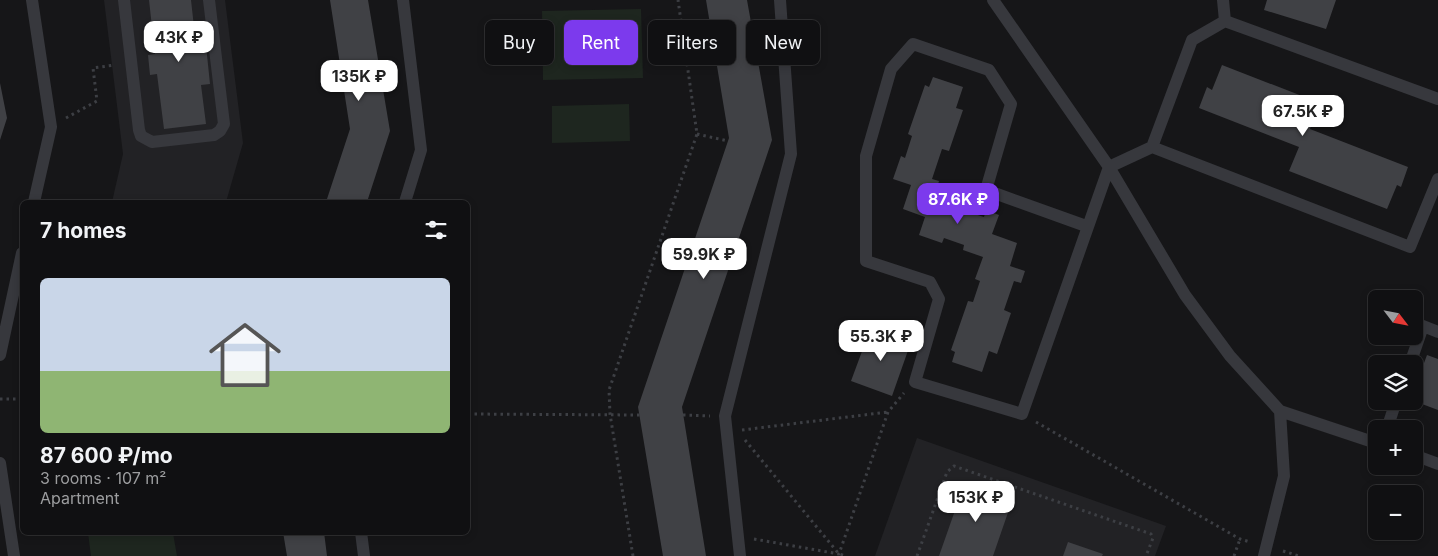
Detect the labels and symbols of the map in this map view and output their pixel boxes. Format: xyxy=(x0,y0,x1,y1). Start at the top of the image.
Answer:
pin: 43K ₽ xyxy=(144,20,214,63)
pin: 135K ₽ xyxy=(318,59,400,102)
pin: 67.5K ₽ xyxy=(1257,94,1349,137)
pin: 87.6K ₽ xyxy=(912,182,1004,225)
pin: 59.9K ₽ xyxy=(658,238,750,280)
north arrow xyxy=(1368,290,1422,345)
pin: 55.3K ₽ xyxy=(835,320,927,362)
pin: 153K ₽ xyxy=(935,480,1017,523)

